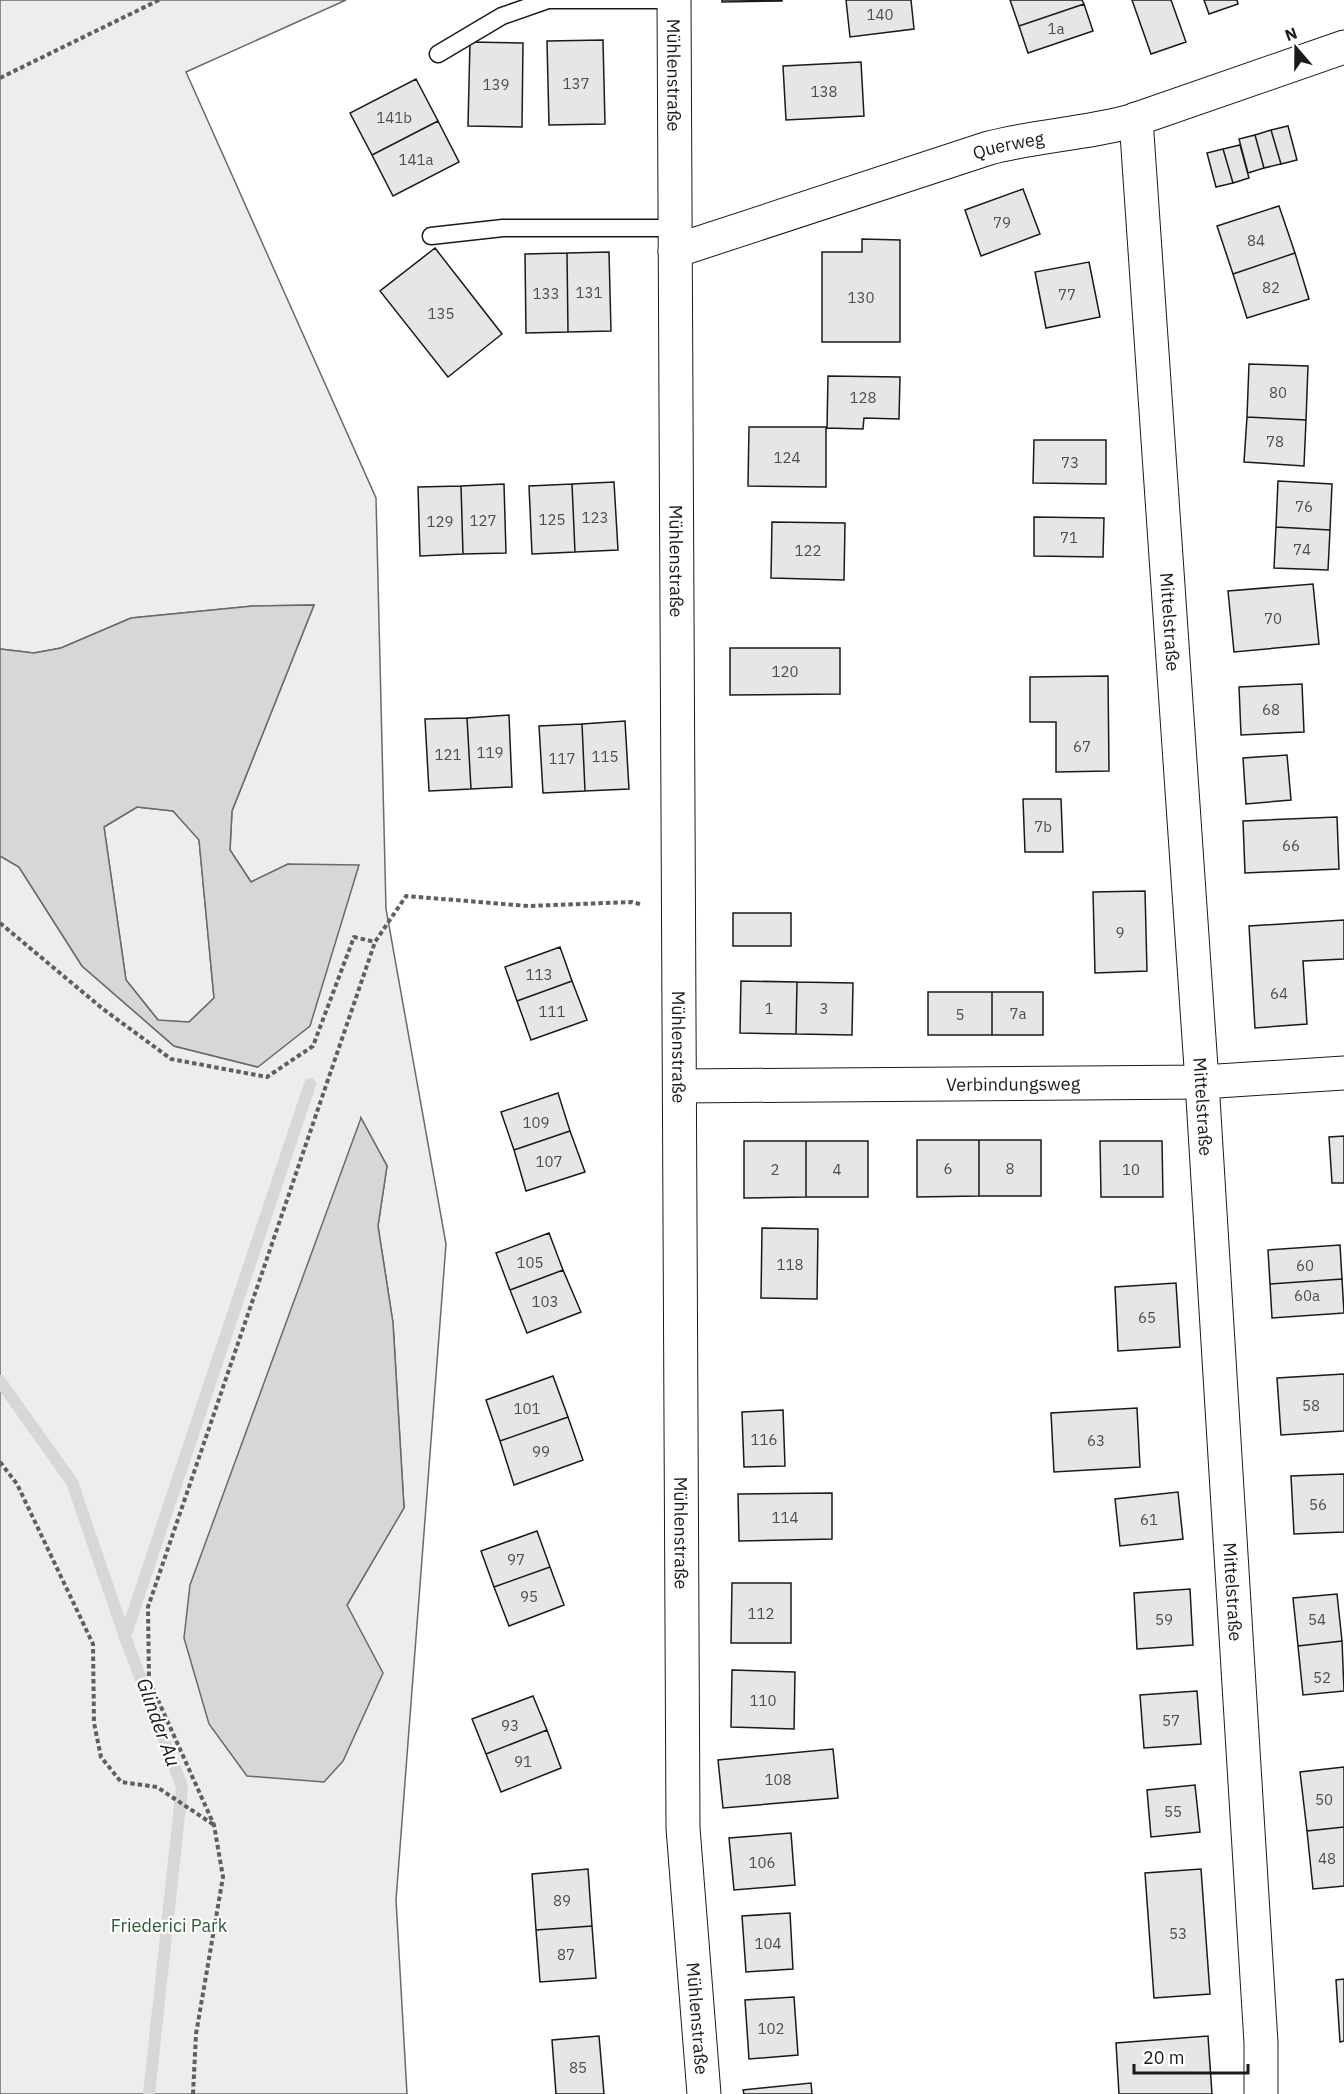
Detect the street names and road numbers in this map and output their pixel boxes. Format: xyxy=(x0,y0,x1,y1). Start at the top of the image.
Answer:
street label: Mühlenstraße xyxy=(663,19,686,132)
street label: Querweg xyxy=(969,126,1046,164)
street label: Mühlenstraße xyxy=(665,505,689,618)
street label: Mittelstraße xyxy=(1156,572,1185,672)
street label: Mühlenstraße xyxy=(667,991,691,1103)
street label: Mittelstraße xyxy=(1189,1057,1218,1157)
street label: Verbindungsweg xyxy=(946,1071,1081,1095)
street label: Mühlenstraße xyxy=(670,1477,693,1589)
street label: Mittelstraße xyxy=(1219,1542,1248,1642)
street label: Mühlenstraße xyxy=(682,1961,714,2076)

